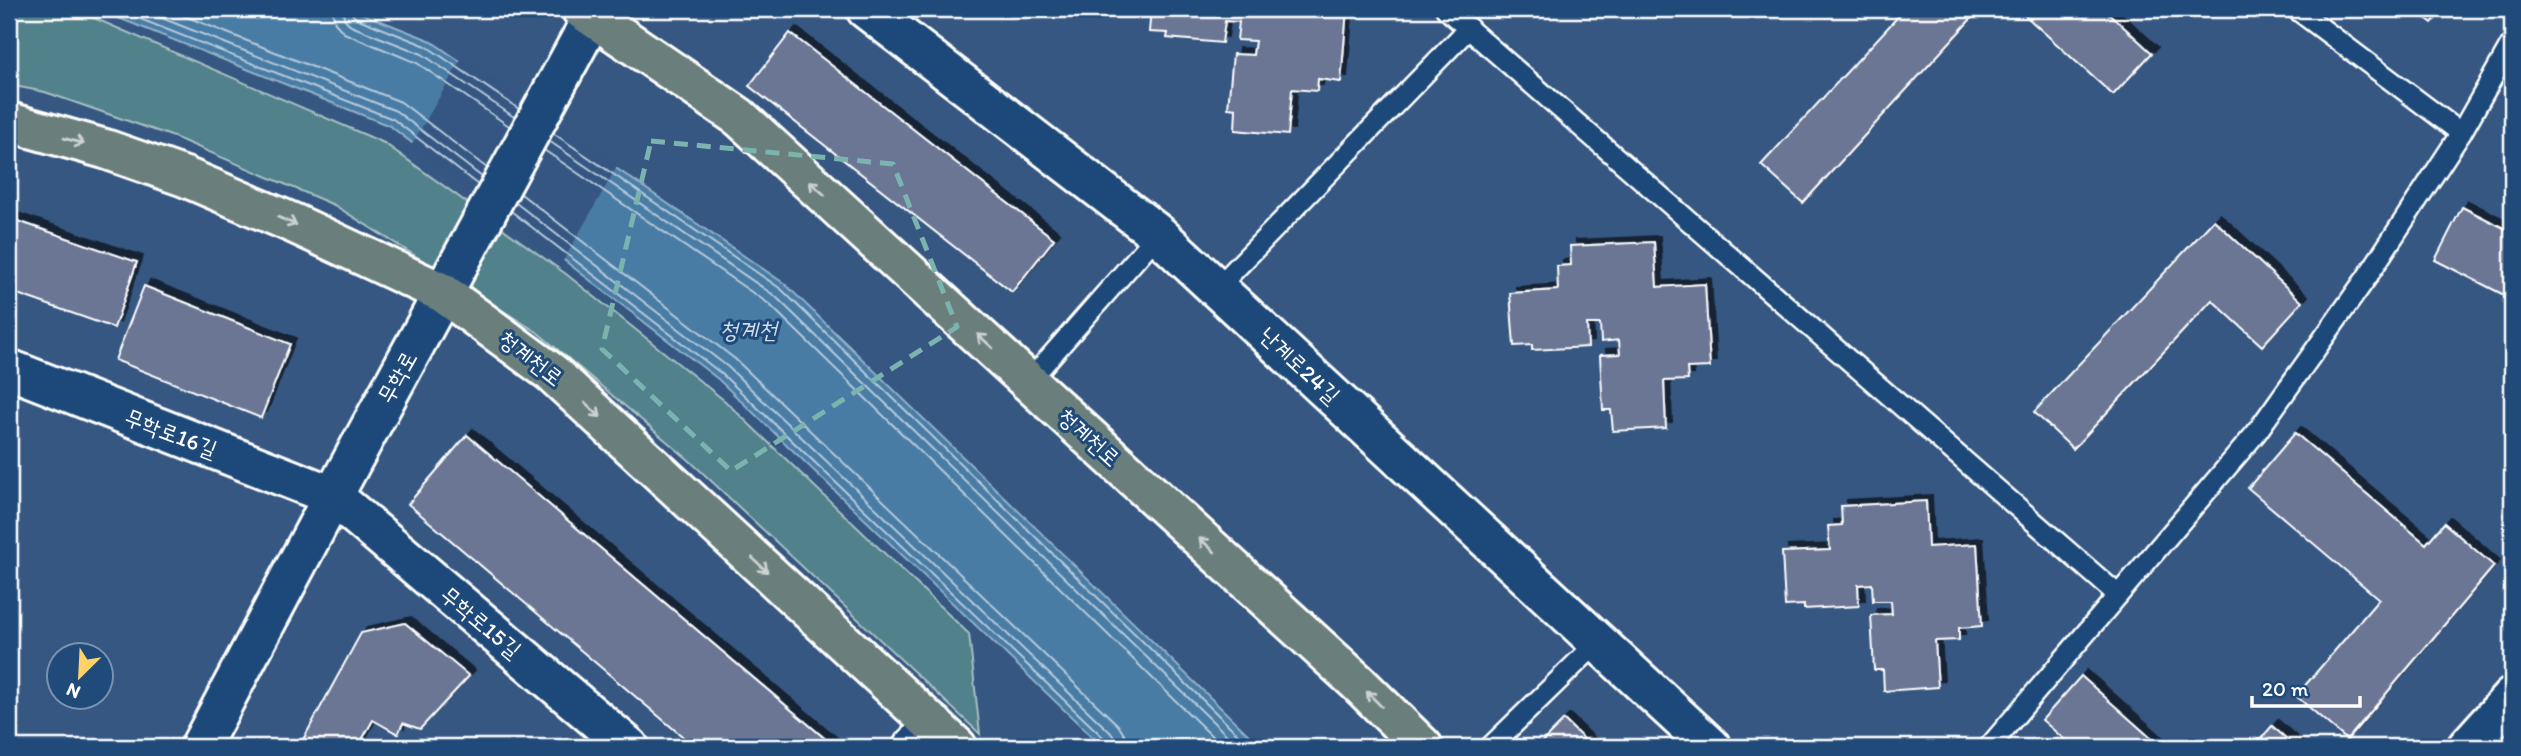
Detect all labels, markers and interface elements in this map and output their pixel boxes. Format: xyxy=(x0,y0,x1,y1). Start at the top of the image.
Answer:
one-way arrow xyxy=(63,135,85,148)
one-way arrow xyxy=(808,180,826,196)
one-way arrow xyxy=(276,215,297,228)
water label: 청계천 xyxy=(719,315,780,344)
street label: 난계로24길 xyxy=(1254,321,1346,409)
street label: 청계천로 xyxy=(493,324,569,392)
one-way arrow xyxy=(977,333,994,350)
street label: 무학로 xyxy=(371,346,423,408)
one-way arrow xyxy=(584,402,601,419)
street label: 청계천로 xyxy=(1052,402,1126,472)
street label: 무학로16길 xyxy=(121,403,221,463)
one-way arrow xyxy=(1199,536,1216,553)
one-way arrow xyxy=(751,556,768,573)
street label: 무학로15길 xyxy=(435,580,527,664)
north arrow xyxy=(46,640,116,710)
scale bar xyxy=(2252,665,2360,709)
text: 20 m xyxy=(2262,676,2309,701)
text: N xyxy=(63,678,84,704)
one-way arrow xyxy=(1366,691,1383,708)

